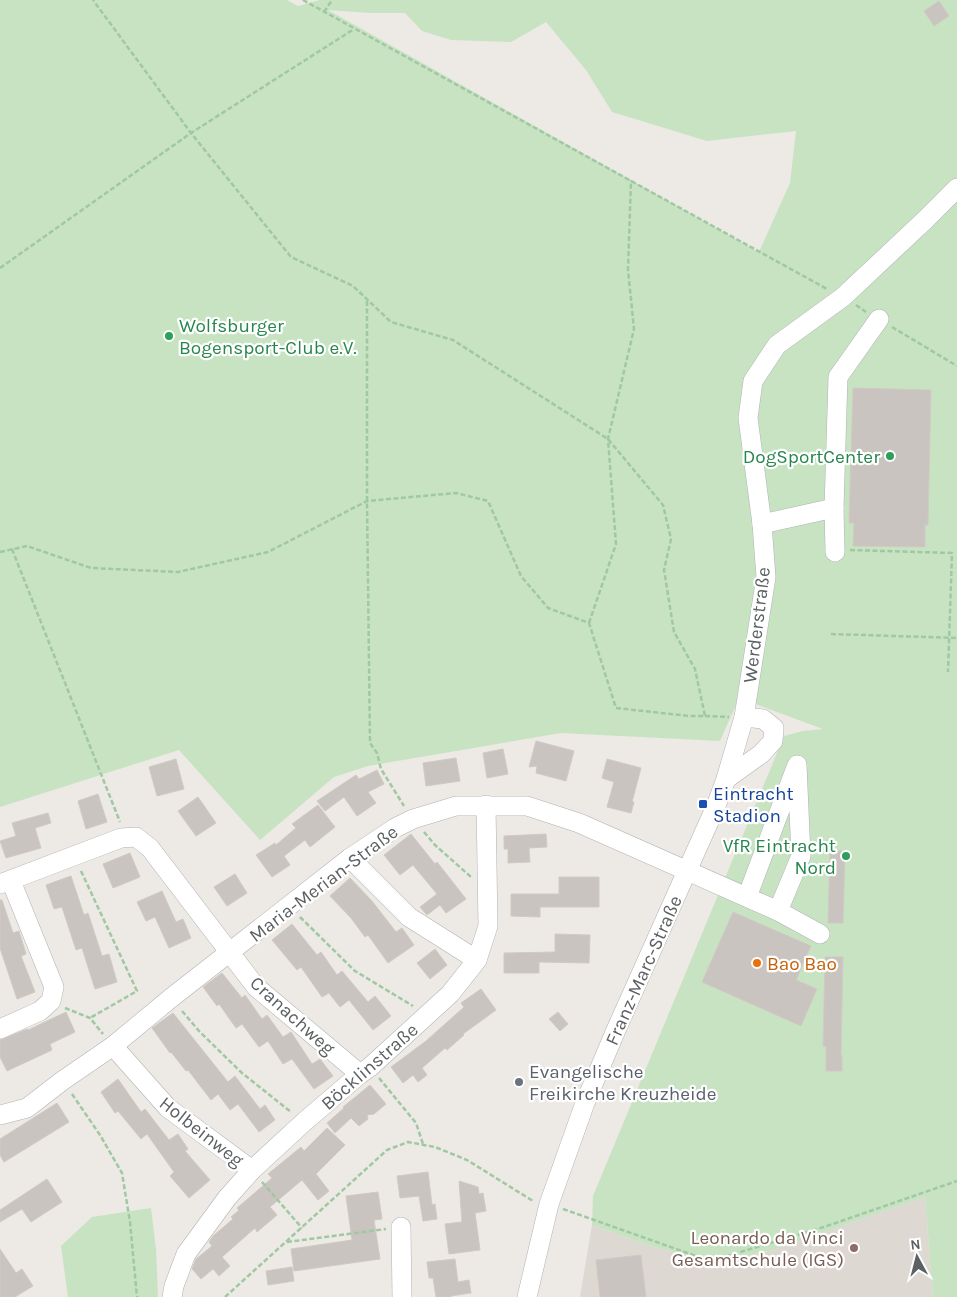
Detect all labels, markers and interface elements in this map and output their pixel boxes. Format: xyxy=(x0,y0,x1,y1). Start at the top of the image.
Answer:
place label: Wolfsburger Bogensport-Club e.V. xyxy=(179,315,357,359)
marker: Wolfsburger Bogensport-Club e.V. xyxy=(163,330,175,342)
place label: DogSportCenter xyxy=(743,446,880,468)
marker: DogSportCenter xyxy=(884,450,896,462)
street label: Werderstraße xyxy=(739,566,775,684)
place label: Eintracht Stadion xyxy=(713,783,794,827)
marker: Eintracht Stadion xyxy=(697,798,709,810)
street label: Maria-Merian-Straße xyxy=(245,821,402,947)
place label: VfR Eintracht Nord xyxy=(723,835,836,879)
marker: VfR Eintracht Nord xyxy=(840,850,852,862)
street label: Franz-Marc-Straße xyxy=(601,892,687,1049)
place label: Bao Bao xyxy=(767,953,837,975)
marker: Bao Bao xyxy=(751,957,763,969)
street label: Cranachweg xyxy=(245,972,339,1060)
street label: Böcklinstraße xyxy=(317,1019,423,1115)
place label: Evangelische Freikirche Kreuzheide xyxy=(529,1061,717,1105)
marker: Evangelische Freikirche Kreuzheide xyxy=(513,1076,525,1088)
street label: Holbeinweg xyxy=(155,1092,248,1172)
place label: Leonardo da Vinci Gesamtschule (IGS) xyxy=(672,1227,844,1271)
north arrow xyxy=(892,1232,942,1282)
text: N xyxy=(909,1236,921,1254)
marker: Leonardo da Vinci Gesamtschule (IGS) xyxy=(848,1242,860,1254)

